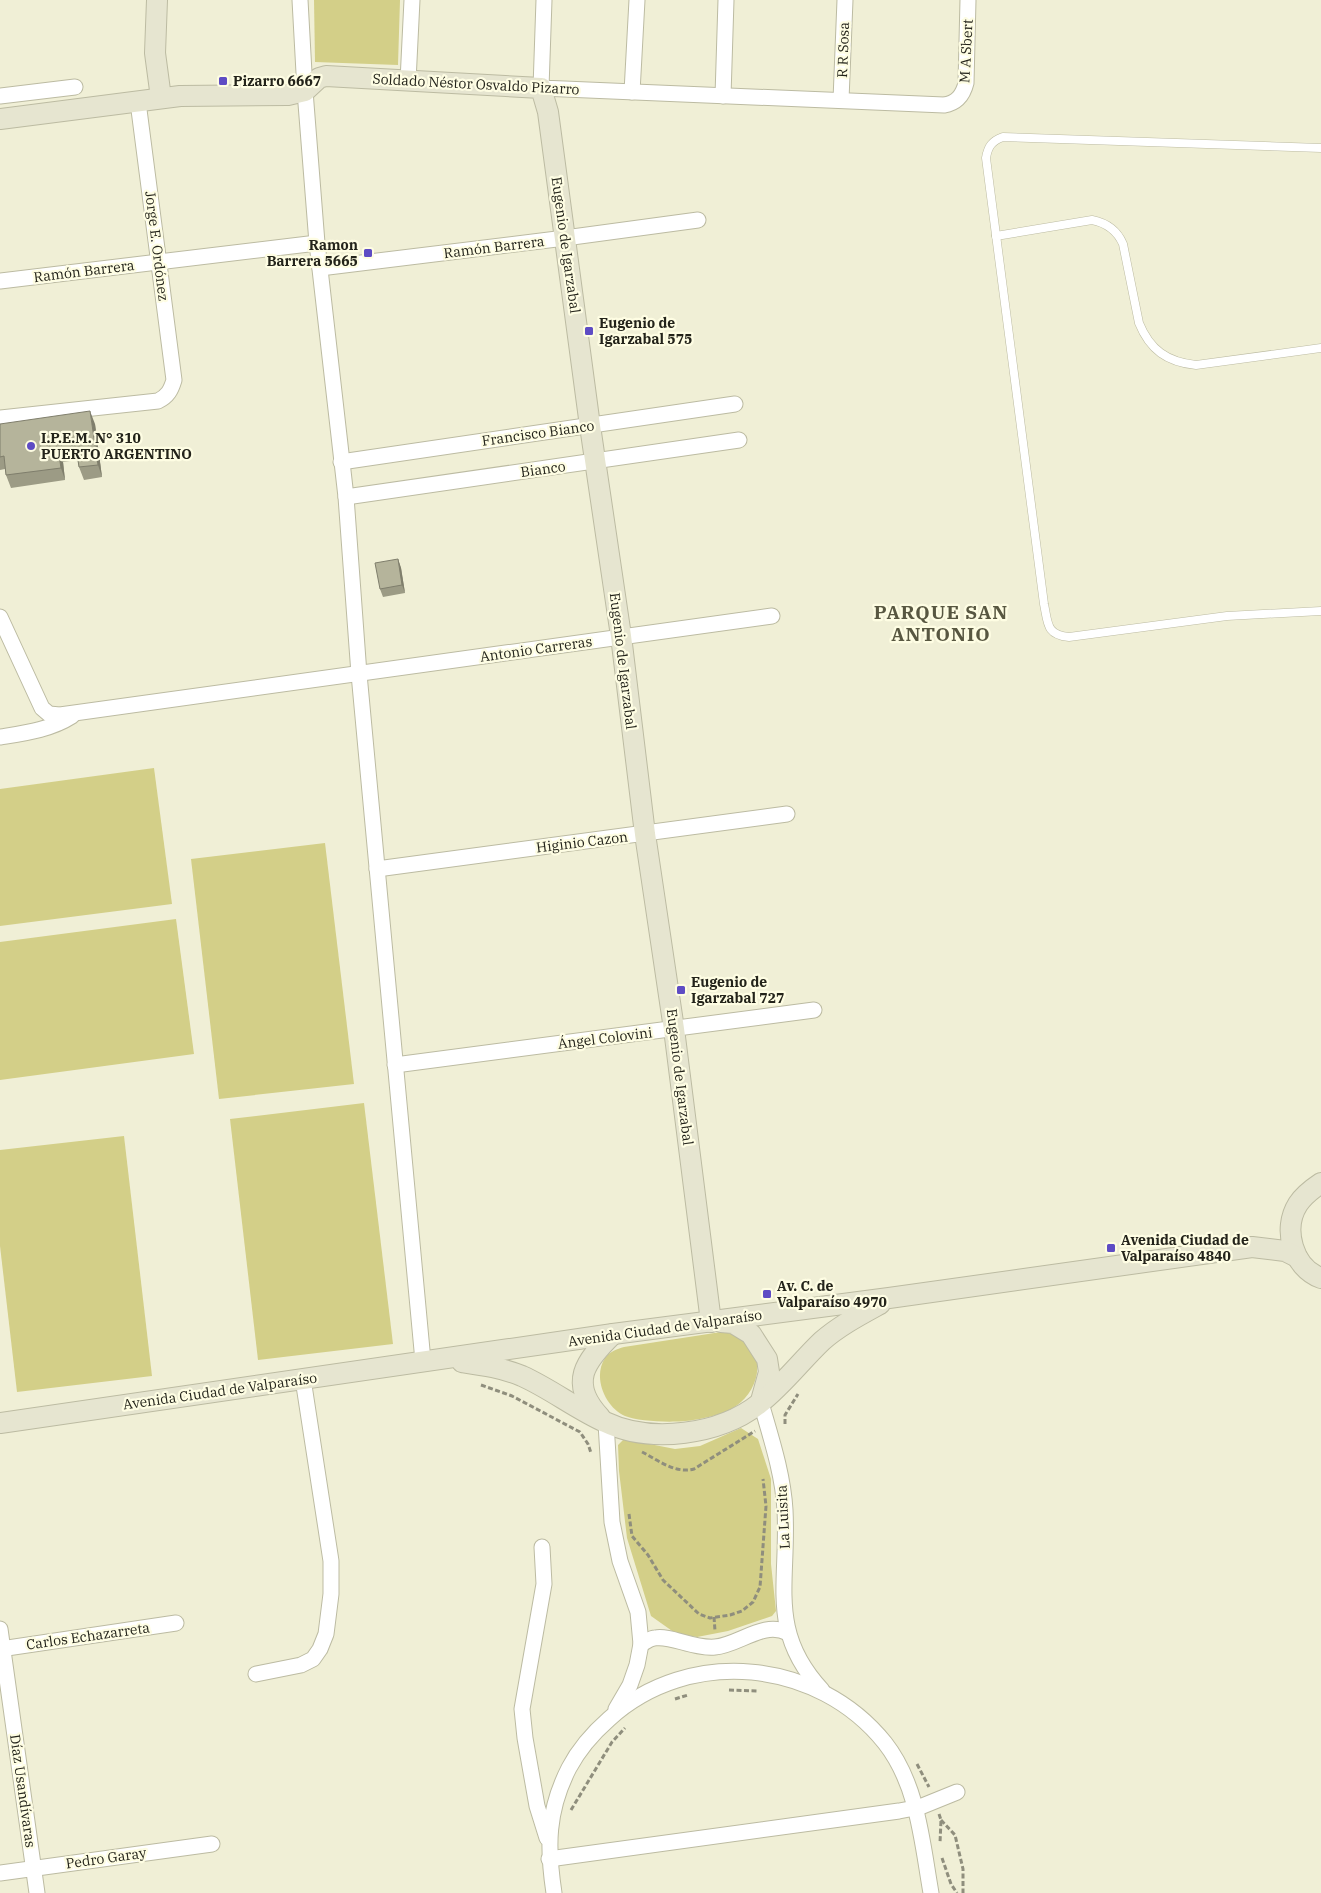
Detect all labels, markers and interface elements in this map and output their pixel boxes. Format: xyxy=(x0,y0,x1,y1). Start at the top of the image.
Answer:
street label: M A Sbert xyxy=(955,19,977,83)
street label: R R Sosa xyxy=(833,21,853,78)
street label: Soldado Néstor Osvaldo Pizarro xyxy=(372,70,580,98)
place label: Pizarro 6667 xyxy=(233,72,321,90)
marker: Pizarro 6667 xyxy=(217,75,229,87)
street label: Eugenio de Igarzabal xyxy=(548,176,584,314)
street label: Jorge E. Ordónez xyxy=(141,190,173,302)
street label: Ramón Barrera xyxy=(443,232,546,262)
place label: Ramon Barrera 5665 xyxy=(267,236,358,270)
marker: Ramon Barrera 5665 xyxy=(362,247,374,259)
street label: Ramón Barrera xyxy=(33,256,136,286)
place label: Eugenio de Igarzabal 575 xyxy=(599,314,693,348)
marker: Eugenio de Igarzabal 575 xyxy=(583,325,595,337)
street label: Francisco Bianco xyxy=(481,416,595,450)
place label: I.P.E.M. N° 310 PUERTO ARGENTINO xyxy=(41,429,192,463)
marker: I.P.E.M. N° 310 PUERTO ARGENTINO xyxy=(25,440,37,452)
street label: Bianco xyxy=(519,457,567,481)
street label: Eugenio de Igarzabal xyxy=(606,592,640,730)
district label: PARQUE SAN ANTONIO xyxy=(874,600,1008,646)
street label: Antonio Carreras xyxy=(479,632,593,666)
street label: Higinio Cazon xyxy=(535,827,629,857)
place label: Eugenio de Igarzabal 727 xyxy=(691,973,785,1007)
marker: Eugenio de Igarzabal 727 xyxy=(675,984,687,996)
street label: Eugenio de Igarzabal xyxy=(663,1008,697,1146)
street label: Ángel Colovini xyxy=(557,1022,653,1053)
place label: Avenida Ciudad de Valparaíso 4840 xyxy=(1121,1231,1249,1265)
marker: Avenida Ciudad de Valparaíso 4840 xyxy=(1105,1242,1117,1254)
place label: Av. C. de Valparaíso 4970 xyxy=(777,1277,887,1311)
marker: Av. C. de Valparaíso 4970 xyxy=(761,1288,773,1300)
street label: Avenida Ciudad de Valparaíso xyxy=(567,1305,763,1351)
street label: Avenida Ciudad de Valparaíso xyxy=(122,1368,318,1414)
street label: La Luisita xyxy=(772,1484,794,1550)
street label: Carlos Echazarreta xyxy=(25,1618,151,1654)
street label: Díaz Usandívaras xyxy=(6,1733,40,1849)
street label: Pedro Garay xyxy=(65,1843,148,1873)

